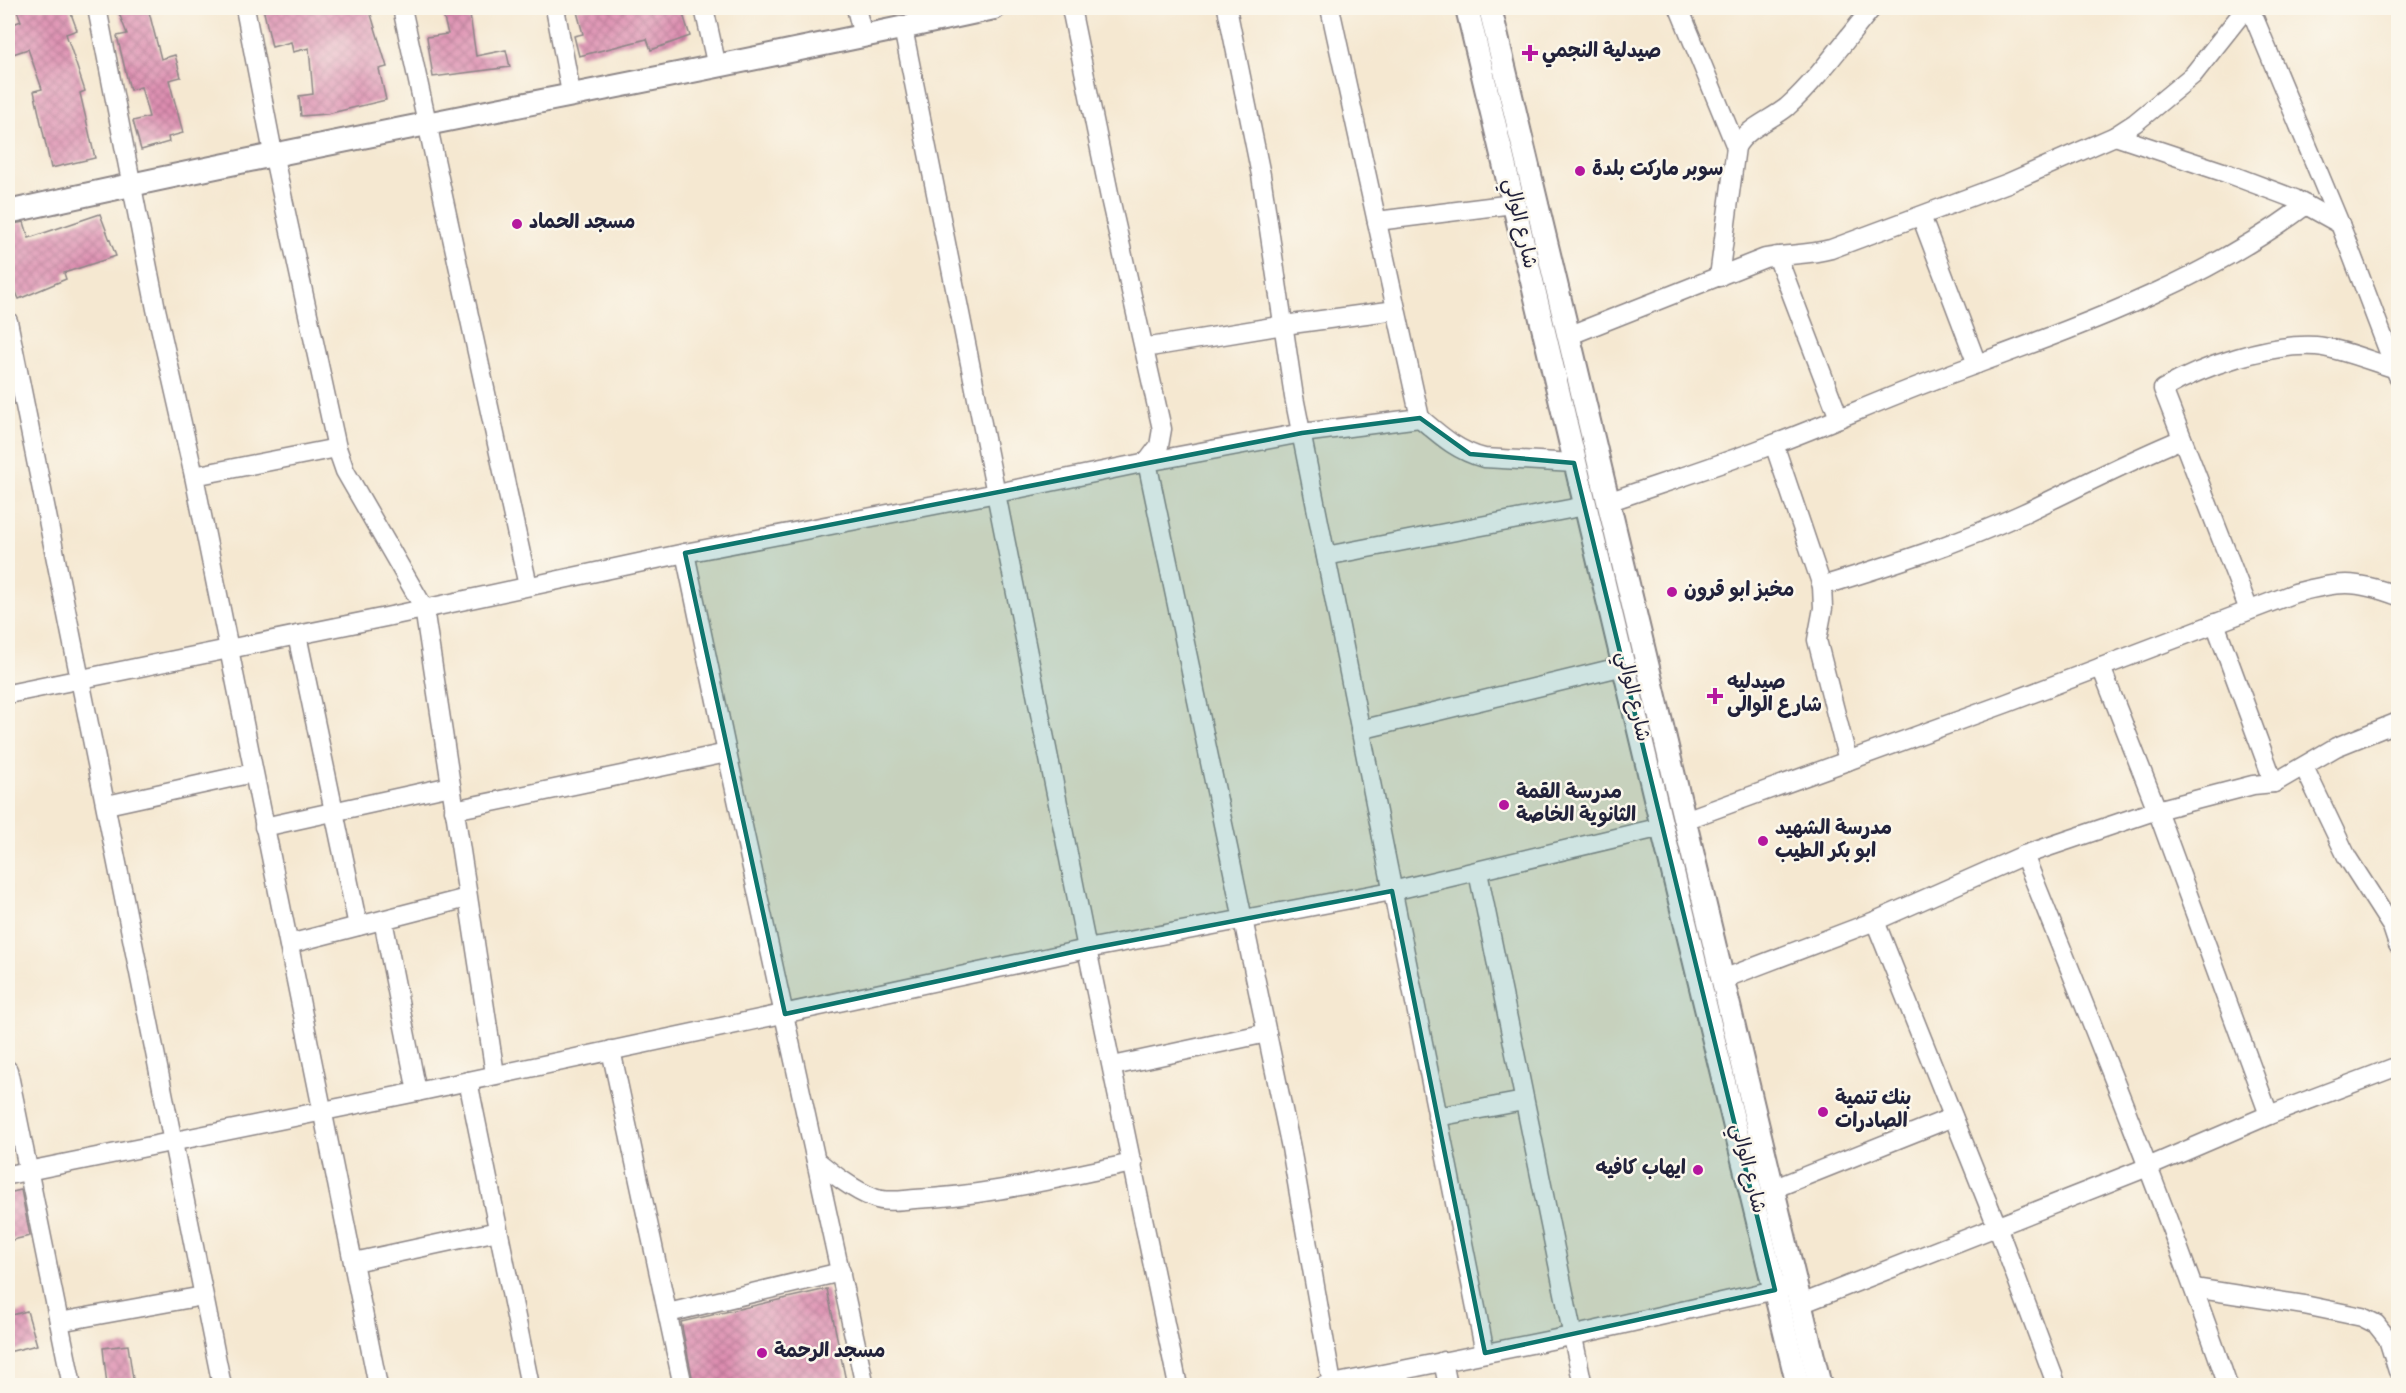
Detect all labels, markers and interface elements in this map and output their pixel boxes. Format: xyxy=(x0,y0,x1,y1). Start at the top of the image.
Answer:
place label: صيدلية النجمي xyxy=(1542,41,1661,68)
marker: صيدلية النجمي xyxy=(1523,46,1537,60)
place label: سوبر ماركت بلدة xyxy=(1592,159,1723,183)
marker: سوبر ماركت بلدة xyxy=(1573,164,1587,178)
street label: شارع الوالي xyxy=(1494,176,1541,272)
place label: مسجد الحماد xyxy=(529,212,635,236)
marker: مسجد الحماد xyxy=(510,217,524,231)
place label: مخبز ابو قرون xyxy=(1684,579,1794,604)
marker: مخبز ابو قرون xyxy=(1665,585,1679,599)
street label: شارع الوالي xyxy=(1607,649,1654,745)
place label: صيدليه شارع الوالى xyxy=(1727,672,1822,719)
marker: صيدليه شارع الوالى xyxy=(1708,689,1722,703)
place label: مدرسة القمة الثانوية الخاصة xyxy=(1516,782,1636,829)
marker: مدرسة القمة الثانوية الخاصة xyxy=(1497,798,1511,812)
place label: مدرسة الشهيد ابو بكر الطيب xyxy=(1775,818,1892,865)
marker: مدرسة الشهيد ابو بكر الطيب xyxy=(1756,834,1770,848)
place label: بنك تنمية الصادرات xyxy=(1835,1088,1911,1135)
marker: بنك تنمية الصادرات xyxy=(1816,1105,1830,1119)
street label: شارع الوالي xyxy=(1721,1121,1769,1217)
place label: ايهاب كافيه xyxy=(1596,1156,1686,1182)
marker: ايهاب كافيه xyxy=(1691,1163,1705,1177)
place label: مسجد الرحمة xyxy=(774,1341,885,1365)
marker: مسجد الرحمة xyxy=(755,1346,769,1360)

